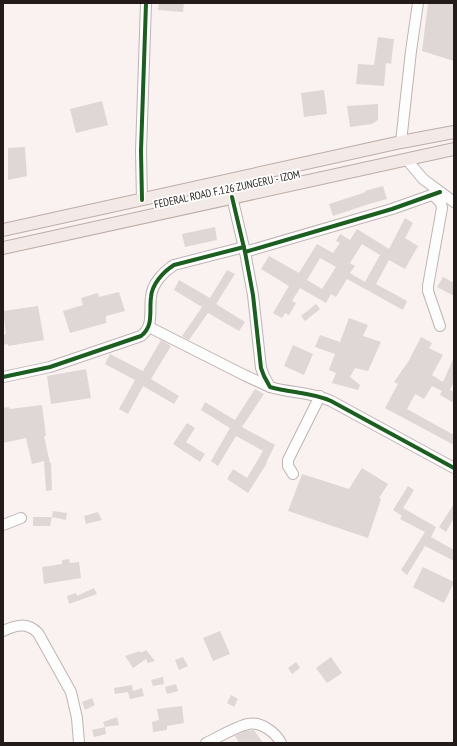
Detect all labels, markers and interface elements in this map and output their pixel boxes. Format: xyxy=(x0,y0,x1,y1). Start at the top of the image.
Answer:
street label: FEDERAL ROAD F.126 ZUNGERU - IZOM xyxy=(153,167,301,211)

